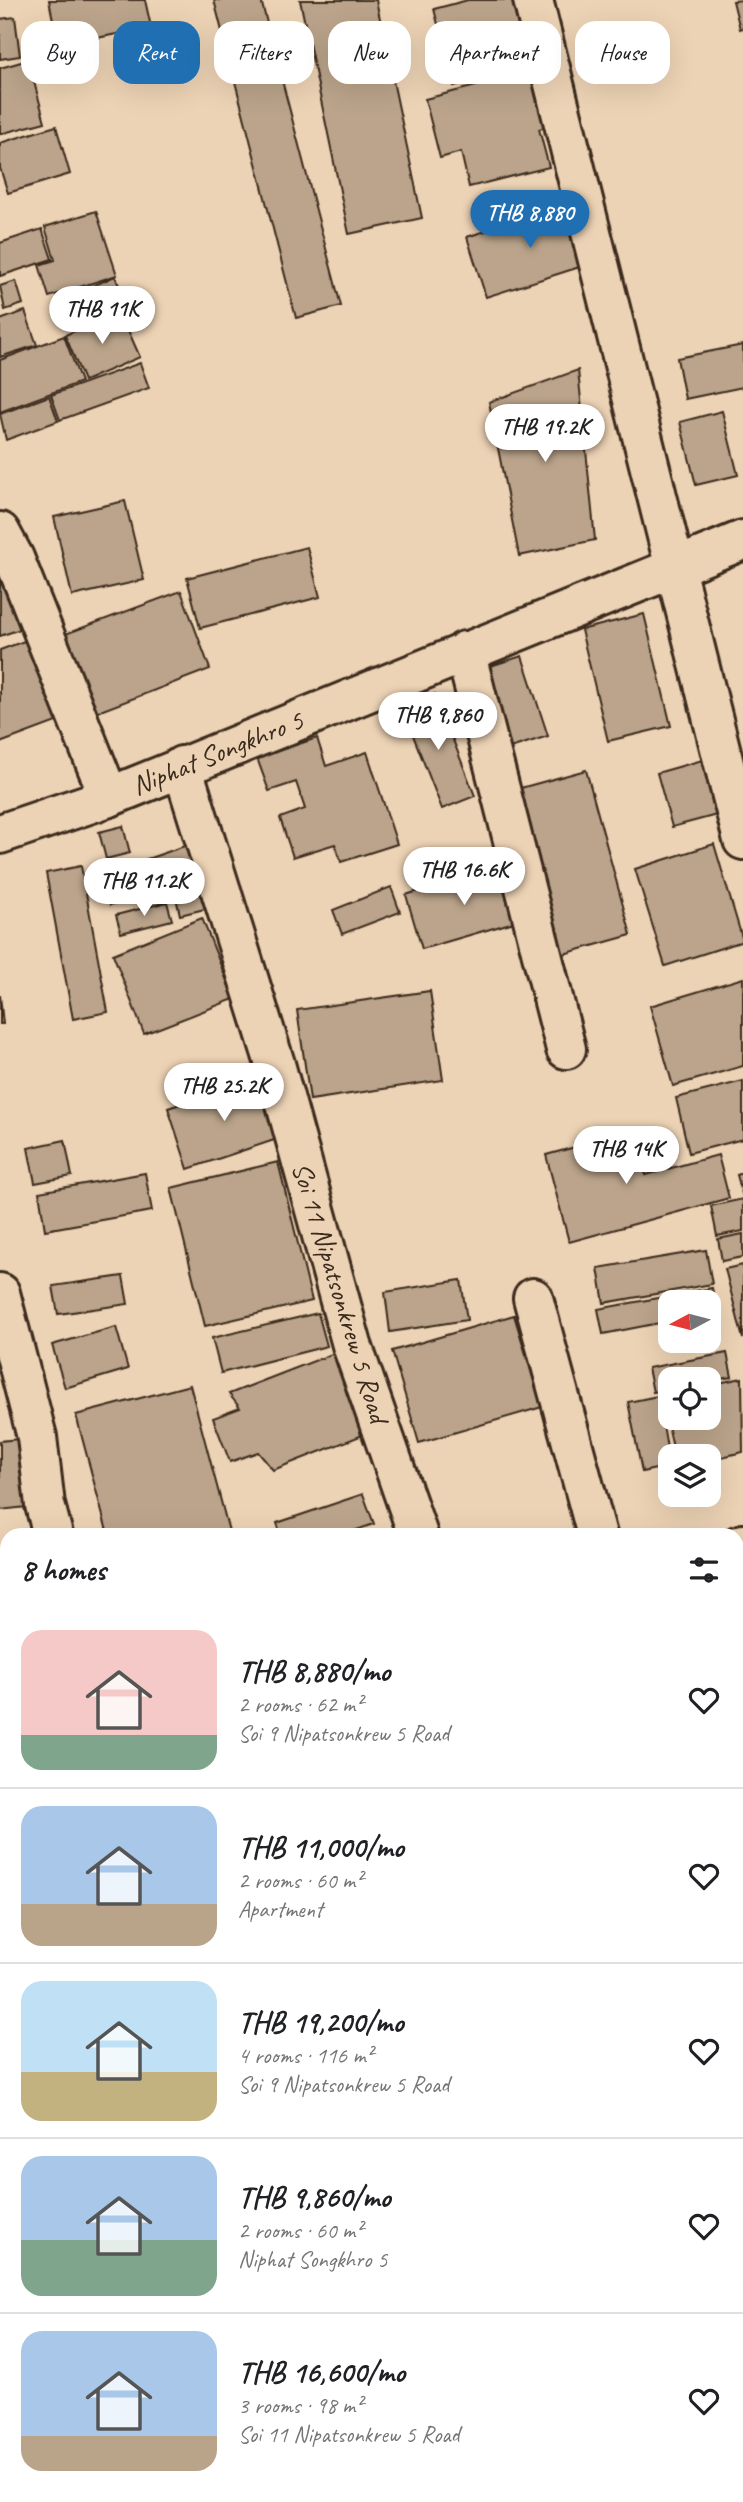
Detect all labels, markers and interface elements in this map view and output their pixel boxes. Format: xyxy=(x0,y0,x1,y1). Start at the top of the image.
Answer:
chip: Buy xyxy=(21,21,99,84)
chip: Rent xyxy=(113,21,200,84)
chip: Filters xyxy=(214,21,314,84)
chip: New xyxy=(328,21,411,84)
chip: Apartment xyxy=(425,21,561,84)
chip: House xyxy=(575,21,670,84)
pin: THB 8,880 xyxy=(450,190,610,250)
text: THB 8,880 xyxy=(486,198,574,227)
pin: THB 11K xyxy=(37,286,167,346)
text: THB 11K xyxy=(65,294,139,323)
pin: THB 19.2K xyxy=(465,405,625,464)
text: THB 19.2K xyxy=(501,412,589,441)
pin: THB 9,860 xyxy=(358,692,518,752)
text: THB 9,860 xyxy=(394,700,482,729)
street label: Niphat Songkhro 5 xyxy=(126,702,309,803)
pin: THB 16.6K xyxy=(384,848,544,907)
text: THB 16.6K xyxy=(419,855,509,884)
pin: THB 11.2K xyxy=(64,858,224,918)
text: THB 11.2K xyxy=(100,866,188,895)
pin: THB 25.2K xyxy=(144,1064,304,1123)
text: THB 25.2K xyxy=(180,1071,268,1100)
pin: THB 14K xyxy=(561,1126,691,1186)
text: THB 14K xyxy=(589,1134,663,1163)
street label: Soi 11 Nipatsonkrew 5 Road xyxy=(284,1158,398,1430)
north arrow xyxy=(658,1290,721,1353)
map controls xyxy=(658,1290,721,1507)
button: locate xyxy=(658,1367,721,1430)
button: layers xyxy=(658,1444,721,1507)
text: 8 homes xyxy=(21,1551,106,1589)
icon: filters xyxy=(685,1551,723,1589)
text: THB 8,880/mo xyxy=(238,1652,390,1690)
icon: home xyxy=(77,1658,161,1742)
icon: heart xyxy=(685,1681,723,1719)
text: 2 rooms · 62 m² xyxy=(238,1690,362,1719)
text: Soi 9 Nipatsonkrew 5 Road xyxy=(238,1719,449,1748)
text: THB 11,000/mo xyxy=(238,1828,404,1866)
icon: home xyxy=(77,1834,161,1918)
icon: heart xyxy=(685,1857,723,1895)
text: 2 rooms · 60 m² xyxy=(238,1866,362,1895)
text: Apartment xyxy=(238,1895,323,1924)
text: THB 19,200/mo xyxy=(238,2003,403,2041)
icon: home xyxy=(77,2009,161,2093)
icon: heart xyxy=(685,2032,723,2070)
text: 4 rooms · 116 m² xyxy=(238,2041,373,2070)
text: Soi 9 Nipatsonkrew 5 Road xyxy=(238,2070,449,2099)
text: THB 9,860/mo xyxy=(238,2178,390,2216)
icon: home xyxy=(77,2184,161,2268)
icon: heart xyxy=(685,2207,723,2245)
text: 2 rooms · 60 m² xyxy=(238,2216,362,2245)
text: Niphat Songkhro 5 xyxy=(238,2245,387,2274)
text: THB 16,600/mo xyxy=(238,2353,405,2391)
icon: home xyxy=(77,2359,161,2443)
icon: heart xyxy=(685,2382,723,2420)
text: 3 rooms · 98 m² xyxy=(238,2391,362,2420)
text: Soi 11 Nipatsonkrew 5 Road xyxy=(238,2420,460,2449)

